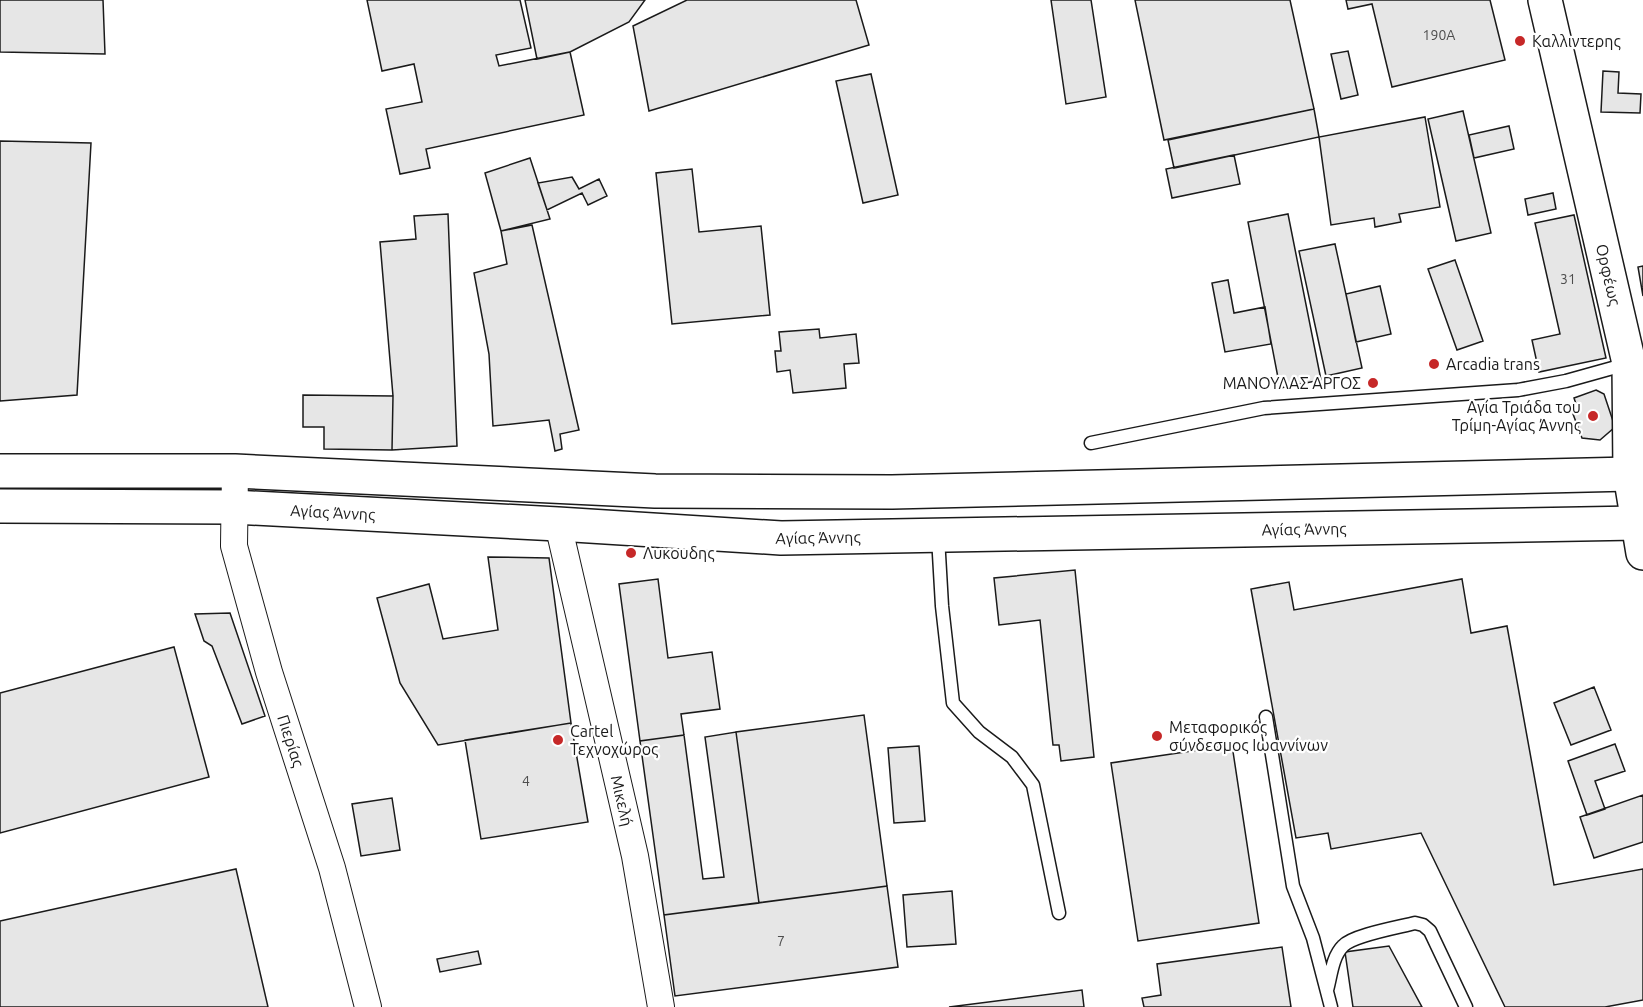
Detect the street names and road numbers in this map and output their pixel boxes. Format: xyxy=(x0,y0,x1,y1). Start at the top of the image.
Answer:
street label: Ορφέως xyxy=(1593,242,1624,308)
street label: Αγίας Άννης xyxy=(290,501,376,524)
street label: Αγίας Άννης xyxy=(1261,519,1347,539)
street label: Αγίας Άννης xyxy=(775,528,861,548)
street label: Πιερίας xyxy=(274,712,308,770)
street label: Μικελή xyxy=(608,773,637,828)

